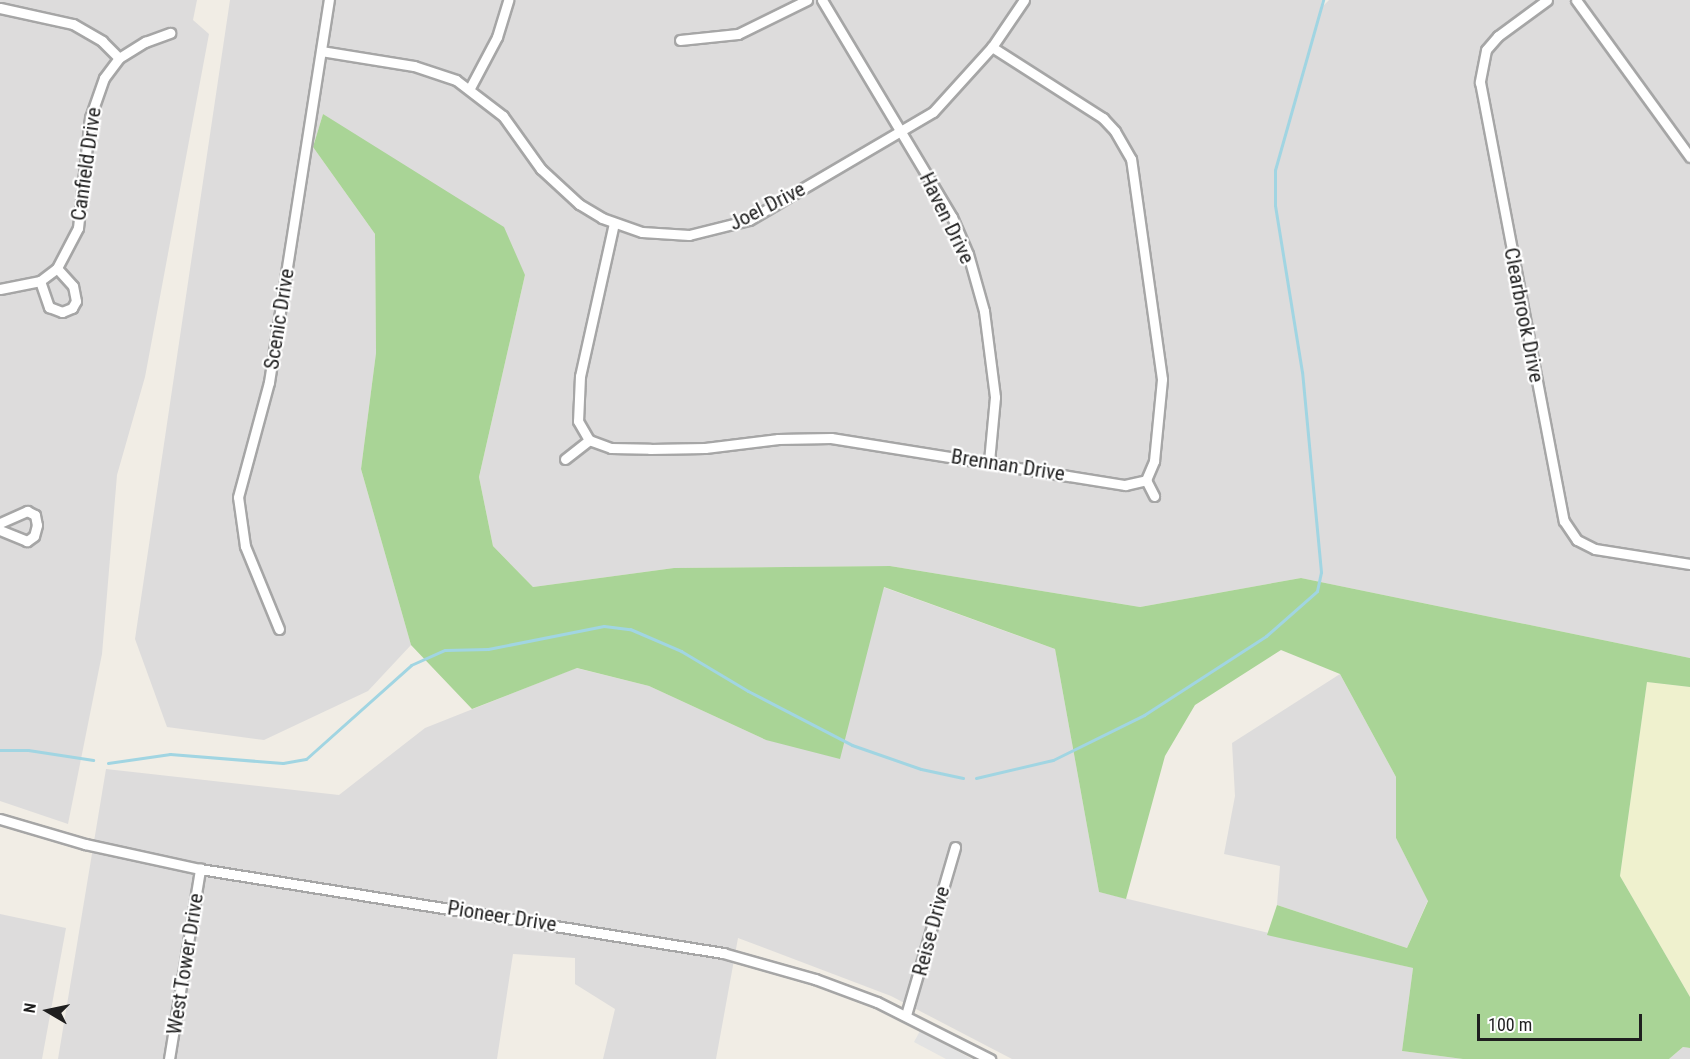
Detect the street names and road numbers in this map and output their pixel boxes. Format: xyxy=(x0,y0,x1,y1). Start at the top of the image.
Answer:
street label: Canfield Drive xyxy=(66,106,106,222)
street label: Haven Drive xyxy=(914,168,980,268)
street label: Joel Drive xyxy=(725,176,809,236)
street label: Clearbrook Drive xyxy=(1499,245,1549,385)
street label: Scenic Drive xyxy=(259,267,299,371)
street label: Brennan Drive xyxy=(949,444,1067,486)
street label: Reise Drive xyxy=(907,883,955,979)
street label: West Tower Drive xyxy=(161,891,209,1037)
street label: Pioneer Drive xyxy=(446,895,558,937)

